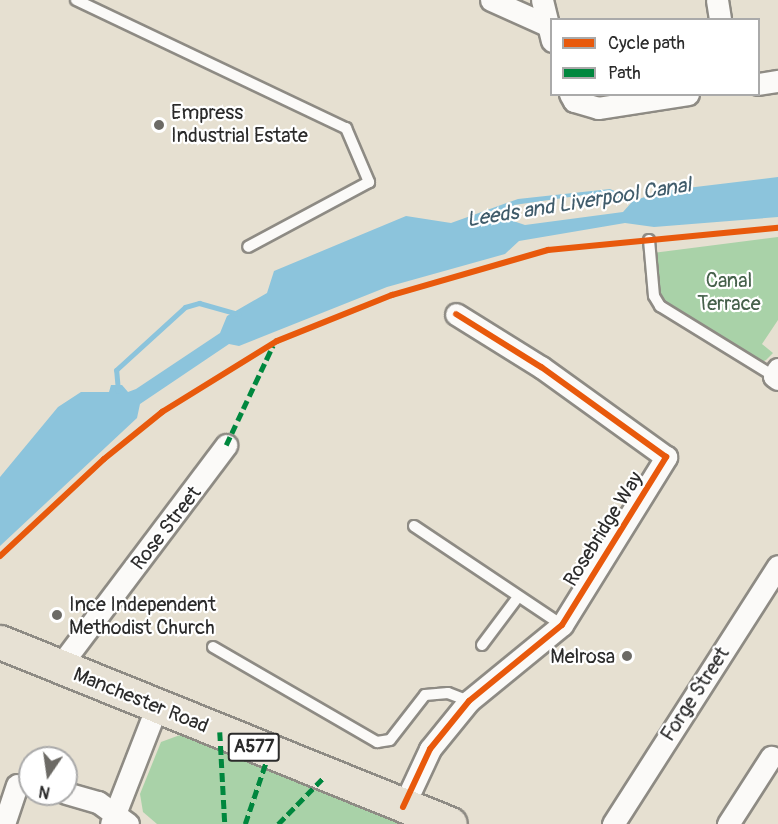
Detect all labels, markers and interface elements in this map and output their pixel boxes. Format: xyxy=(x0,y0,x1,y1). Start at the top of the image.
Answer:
legend xyxy=(550,18,760,96)
text: Cycle path xyxy=(608,32,685,55)
text: Path xyxy=(608,62,641,85)
place label: Empress Industrial Estate xyxy=(171,101,308,148)
marker: Empress Industrial Estate xyxy=(152,118,166,132)
water label: Leeds and Liverpool Canal xyxy=(465,173,693,233)
park label: Canal Terrace xyxy=(697,268,761,315)
street label: Rosebridge Way xyxy=(558,467,648,591)
street label: Rose Street xyxy=(126,481,206,575)
place label: Ince Independent Methodist Church xyxy=(69,592,216,639)
marker: Ince Independent Methodist Church xyxy=(50,608,64,622)
street label: Forge Street xyxy=(656,642,734,746)
place label: Melrosa xyxy=(550,644,615,668)
marker: Melrosa xyxy=(620,649,634,663)
street label: Manchester Road xyxy=(70,662,212,738)
road number: A577 xyxy=(227,732,281,762)
north arrow xyxy=(18,746,78,806)
text: N xyxy=(37,781,52,803)

